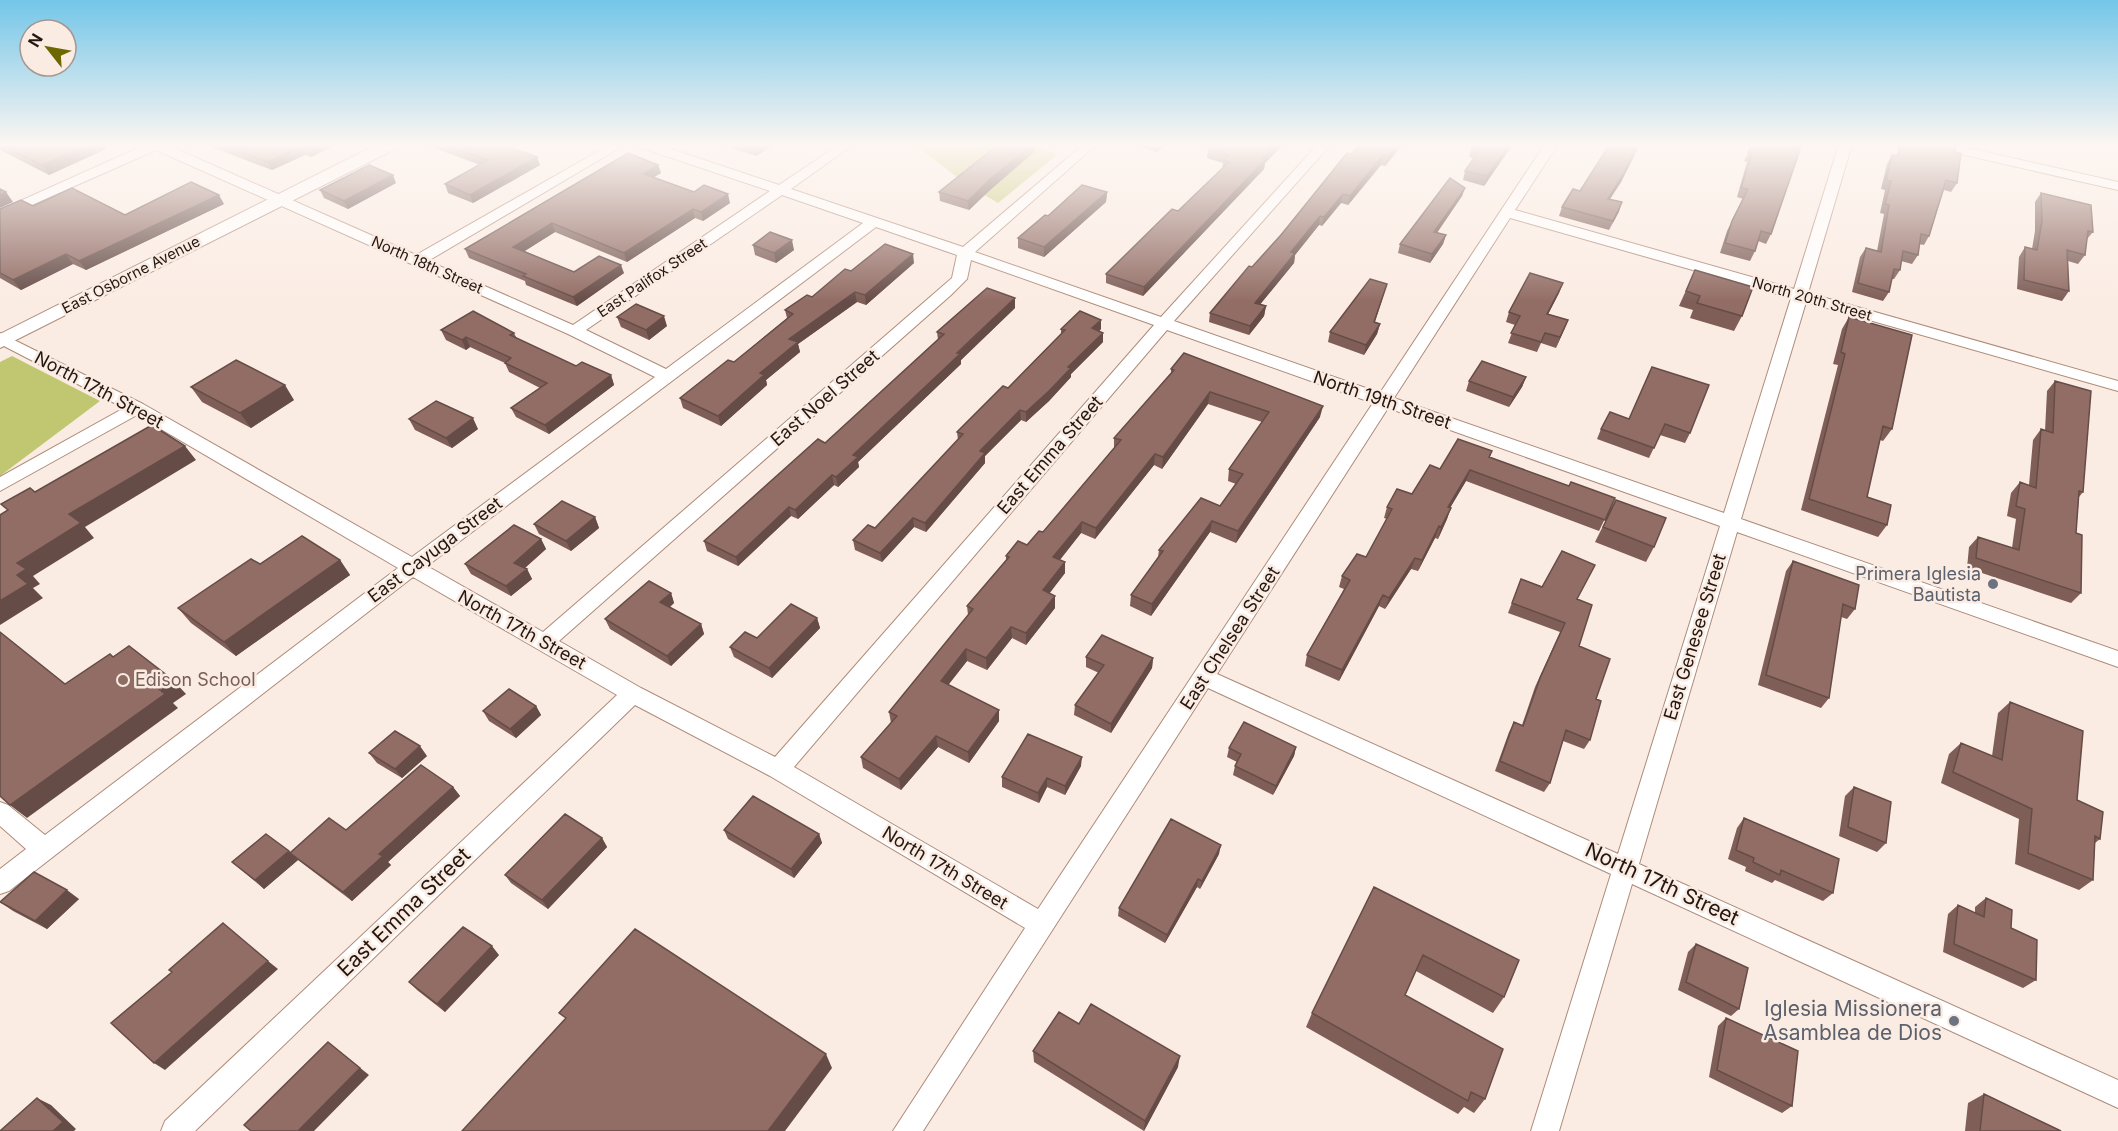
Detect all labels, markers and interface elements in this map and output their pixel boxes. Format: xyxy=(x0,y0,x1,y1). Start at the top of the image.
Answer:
north arrow xyxy=(18,18,78,78)
text: N xyxy=(23,30,47,51)
street label: East Osborne Avenue xyxy=(59,231,203,318)
street label: North 18th Street xyxy=(369,231,486,298)
street label: East Palifox Street xyxy=(593,234,710,321)
street label: North 20th Street xyxy=(1750,272,1874,325)
street label: East Noel Street xyxy=(766,345,883,450)
street label: North 17th Street xyxy=(31,347,167,432)
street label: North 19th Street xyxy=(1311,366,1454,433)
street label: East Emma Street xyxy=(993,391,1107,518)
street label: East Cayuga Street xyxy=(364,492,506,607)
street label: East Genesee Street xyxy=(1659,551,1730,723)
street label: East Chelsea Street xyxy=(1176,562,1284,713)
place label: Primera Iglesia Bautista xyxy=(1855,563,1981,605)
marker: Primera Iglesia Bautista xyxy=(1986,577,2000,591)
street label: North 17th Street xyxy=(455,586,590,673)
place label: Edison School xyxy=(135,669,256,690)
marker: Edison School xyxy=(116,673,130,687)
street label: North 17th Street xyxy=(879,822,1012,913)
street label: North 17th Street xyxy=(1581,837,1743,930)
street label: East Emma Street xyxy=(332,842,475,981)
place label: Iglesia Missionera Asamblea de Dios xyxy=(1763,996,1942,1045)
marker: Iglesia Missionera Asamblea de Dios xyxy=(1947,1014,1961,1028)

